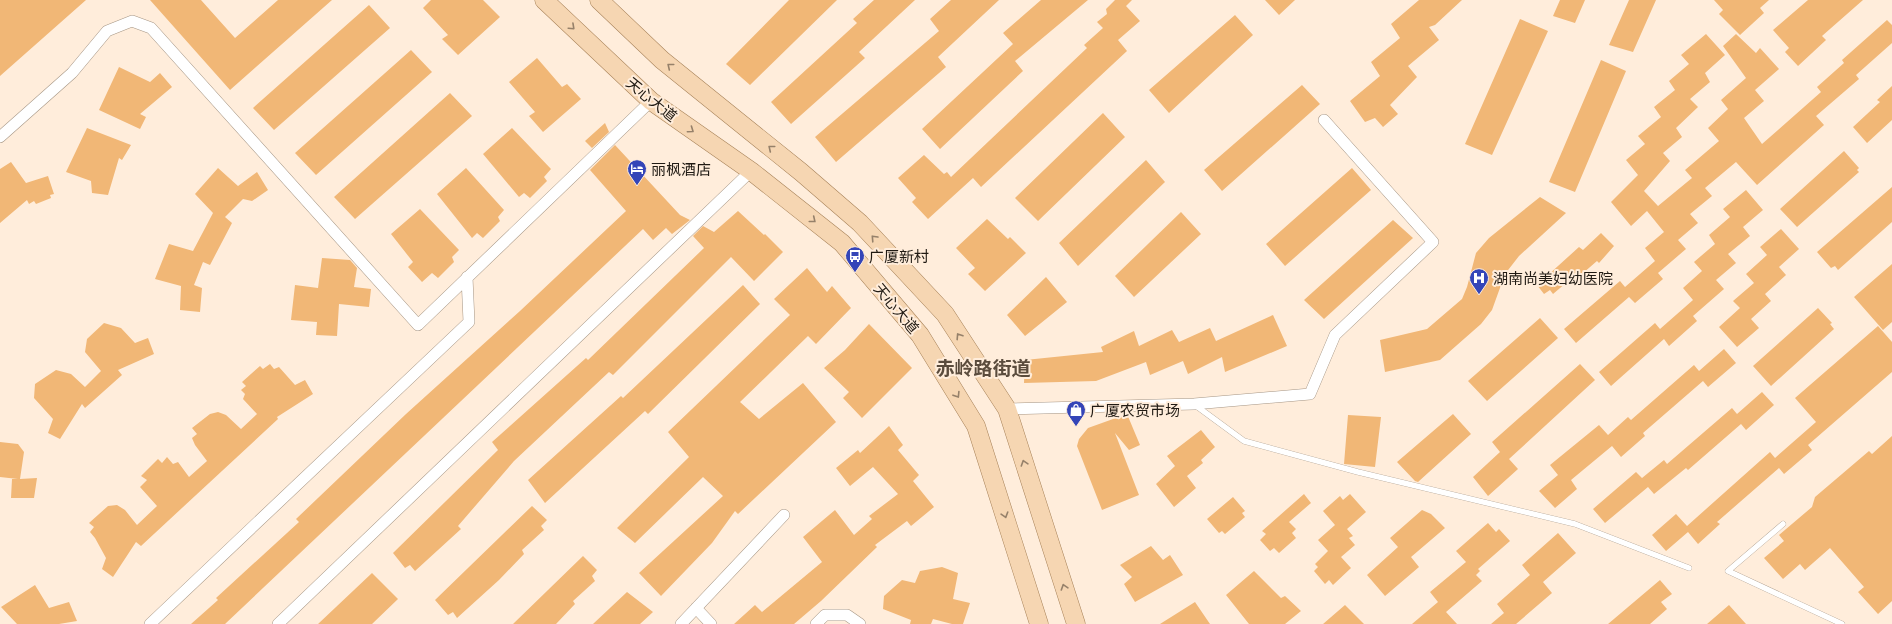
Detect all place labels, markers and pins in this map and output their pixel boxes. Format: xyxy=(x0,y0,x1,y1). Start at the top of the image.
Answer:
hotel icon: 丽枫酒店 xyxy=(626,158,648,186)
place label: 丽枫酒店 xyxy=(651,160,711,178)
bus stop icon: 广厦新村 xyxy=(844,245,866,273)
place label: 广厦新村 xyxy=(869,247,929,265)
hospital icon: 湖南尚美妇幼医院 xyxy=(1468,267,1490,295)
place label: 湖南尚美妇幼医院 xyxy=(1493,269,1613,287)
shop icon: 广厦农贸市场 xyxy=(1065,399,1087,427)
place label: 广厦农贸市场 xyxy=(1090,401,1180,419)

